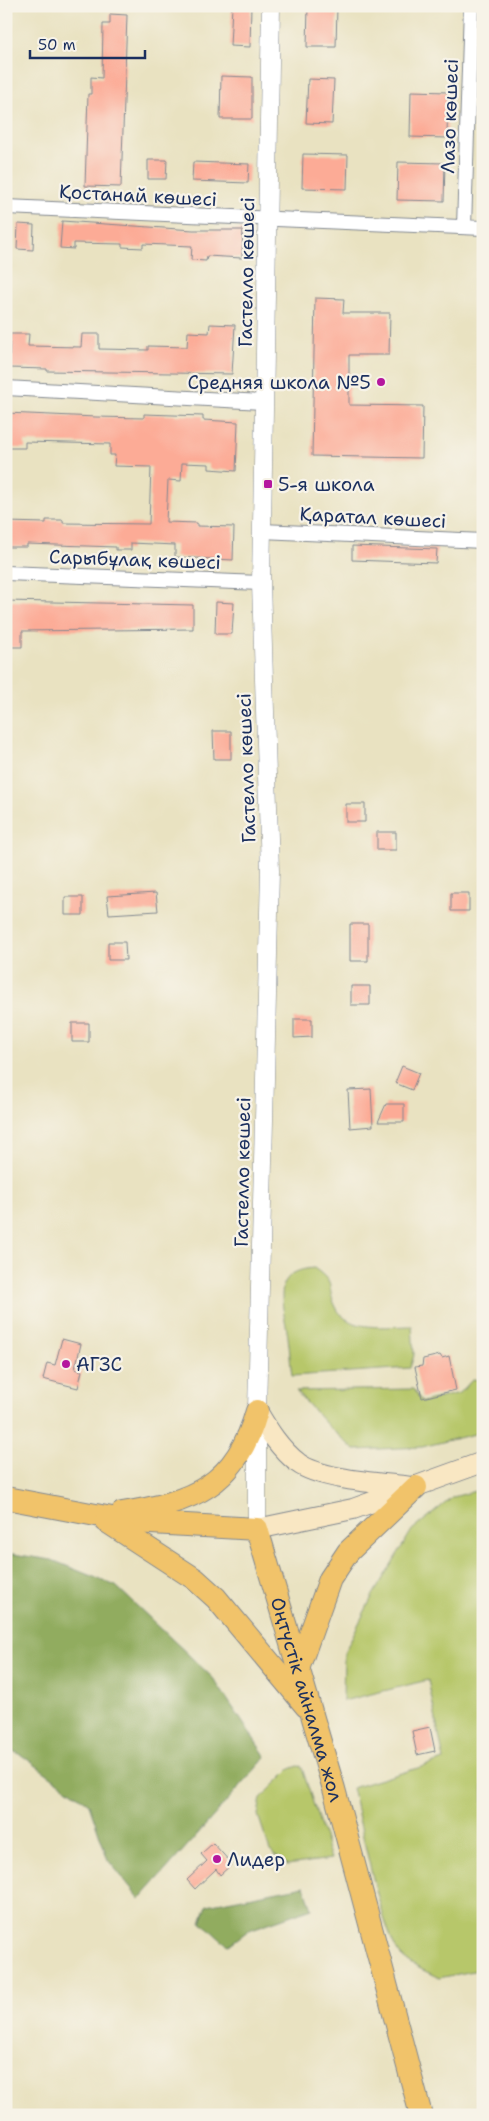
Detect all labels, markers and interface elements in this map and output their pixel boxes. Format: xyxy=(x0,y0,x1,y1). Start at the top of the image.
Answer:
scale bar xyxy=(30,28,145,60)
text: 50 m xyxy=(38,35,76,55)
street label: Лазо көшесі xyxy=(435,58,464,174)
street label: Қостанай көшесі xyxy=(58,179,218,212)
street label: Гастелло көшесі xyxy=(233,197,260,347)
place label: Средняя школа №5 xyxy=(187,370,371,395)
marker: Средняя школа №5 xyxy=(375,376,387,388)
place label: 5-я школа xyxy=(278,472,375,497)
marker: 5-я школа xyxy=(262,478,274,490)
street label: Қаратал көшесі xyxy=(299,501,447,534)
street label: Сарыбұлақ көшесі xyxy=(49,544,221,575)
street label: Гастелло көшесі xyxy=(231,693,262,843)
street label: Гастелло көшесі xyxy=(229,1097,256,1247)
place label: АГЗС xyxy=(76,1352,122,1377)
marker: АГЗС xyxy=(60,1358,72,1370)
street label: Оңтүстік айналма жол xyxy=(265,1594,349,1805)
place label: Лидер xyxy=(227,1847,285,1872)
marker: Лидер xyxy=(211,1853,223,1865)

